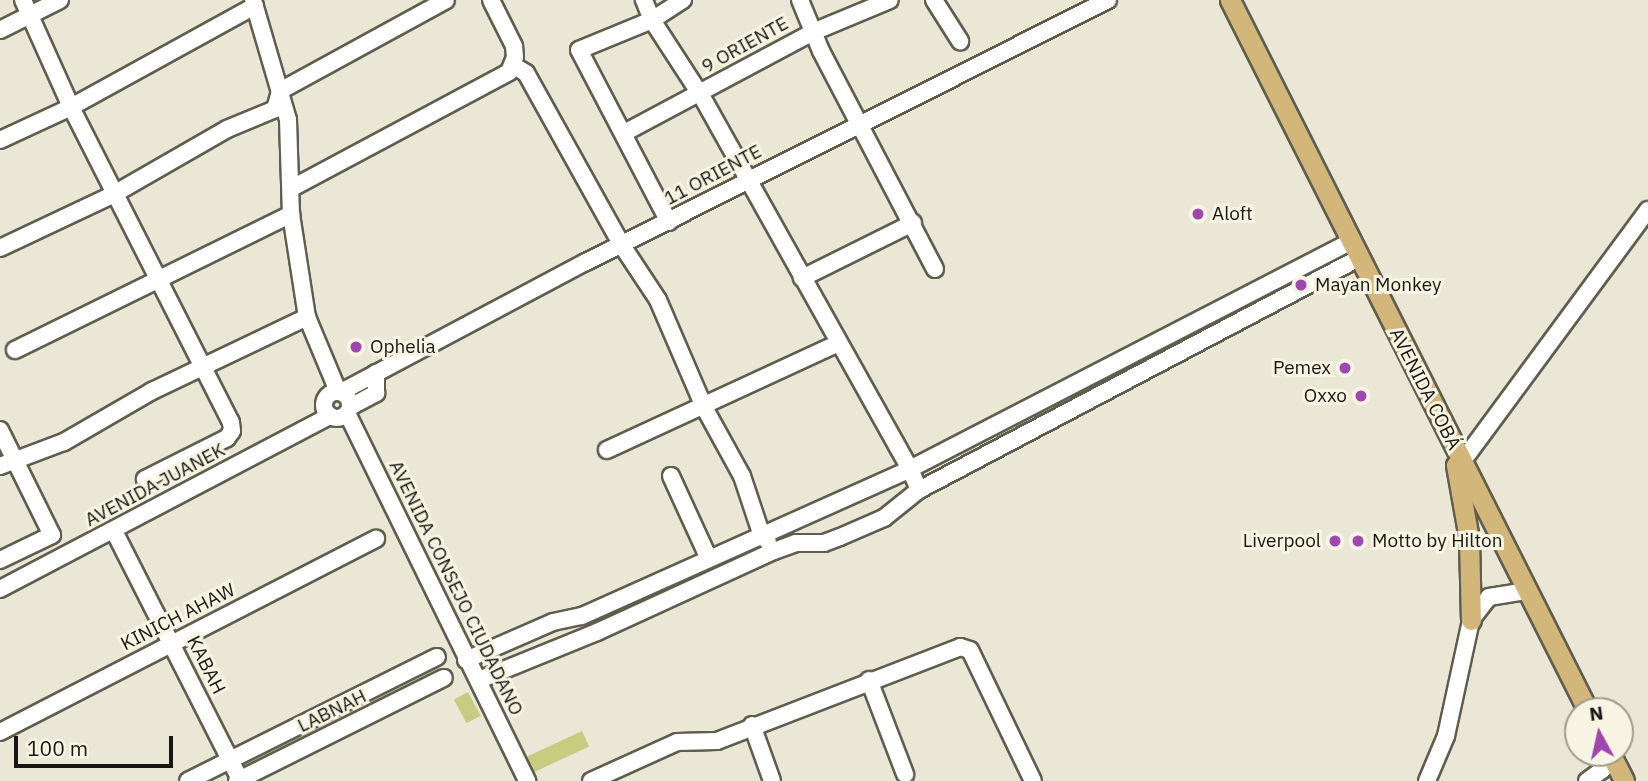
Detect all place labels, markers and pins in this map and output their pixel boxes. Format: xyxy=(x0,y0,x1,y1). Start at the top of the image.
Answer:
place label: Aloft xyxy=(1212,203,1253,225)
marker: Aloft xyxy=(1190,206,1206,222)
place label: Mayan Monkey xyxy=(1315,274,1441,296)
marker: Mayan Monkey xyxy=(1293,277,1309,293)
place label: Ophelia xyxy=(370,336,436,358)
marker: Ophelia xyxy=(348,339,364,355)
place label: Pemex xyxy=(1273,357,1331,379)
marker: Pemex xyxy=(1337,360,1353,376)
place label: Oxxo xyxy=(1304,385,1347,407)
marker: Oxxo xyxy=(1353,388,1369,404)
place label: Liverpool xyxy=(1243,530,1321,552)
place label: Motto by Hilton xyxy=(1372,530,1502,552)
marker: Liverpool xyxy=(1327,533,1343,549)
marker: Motto by Hilton xyxy=(1350,533,1366,549)

